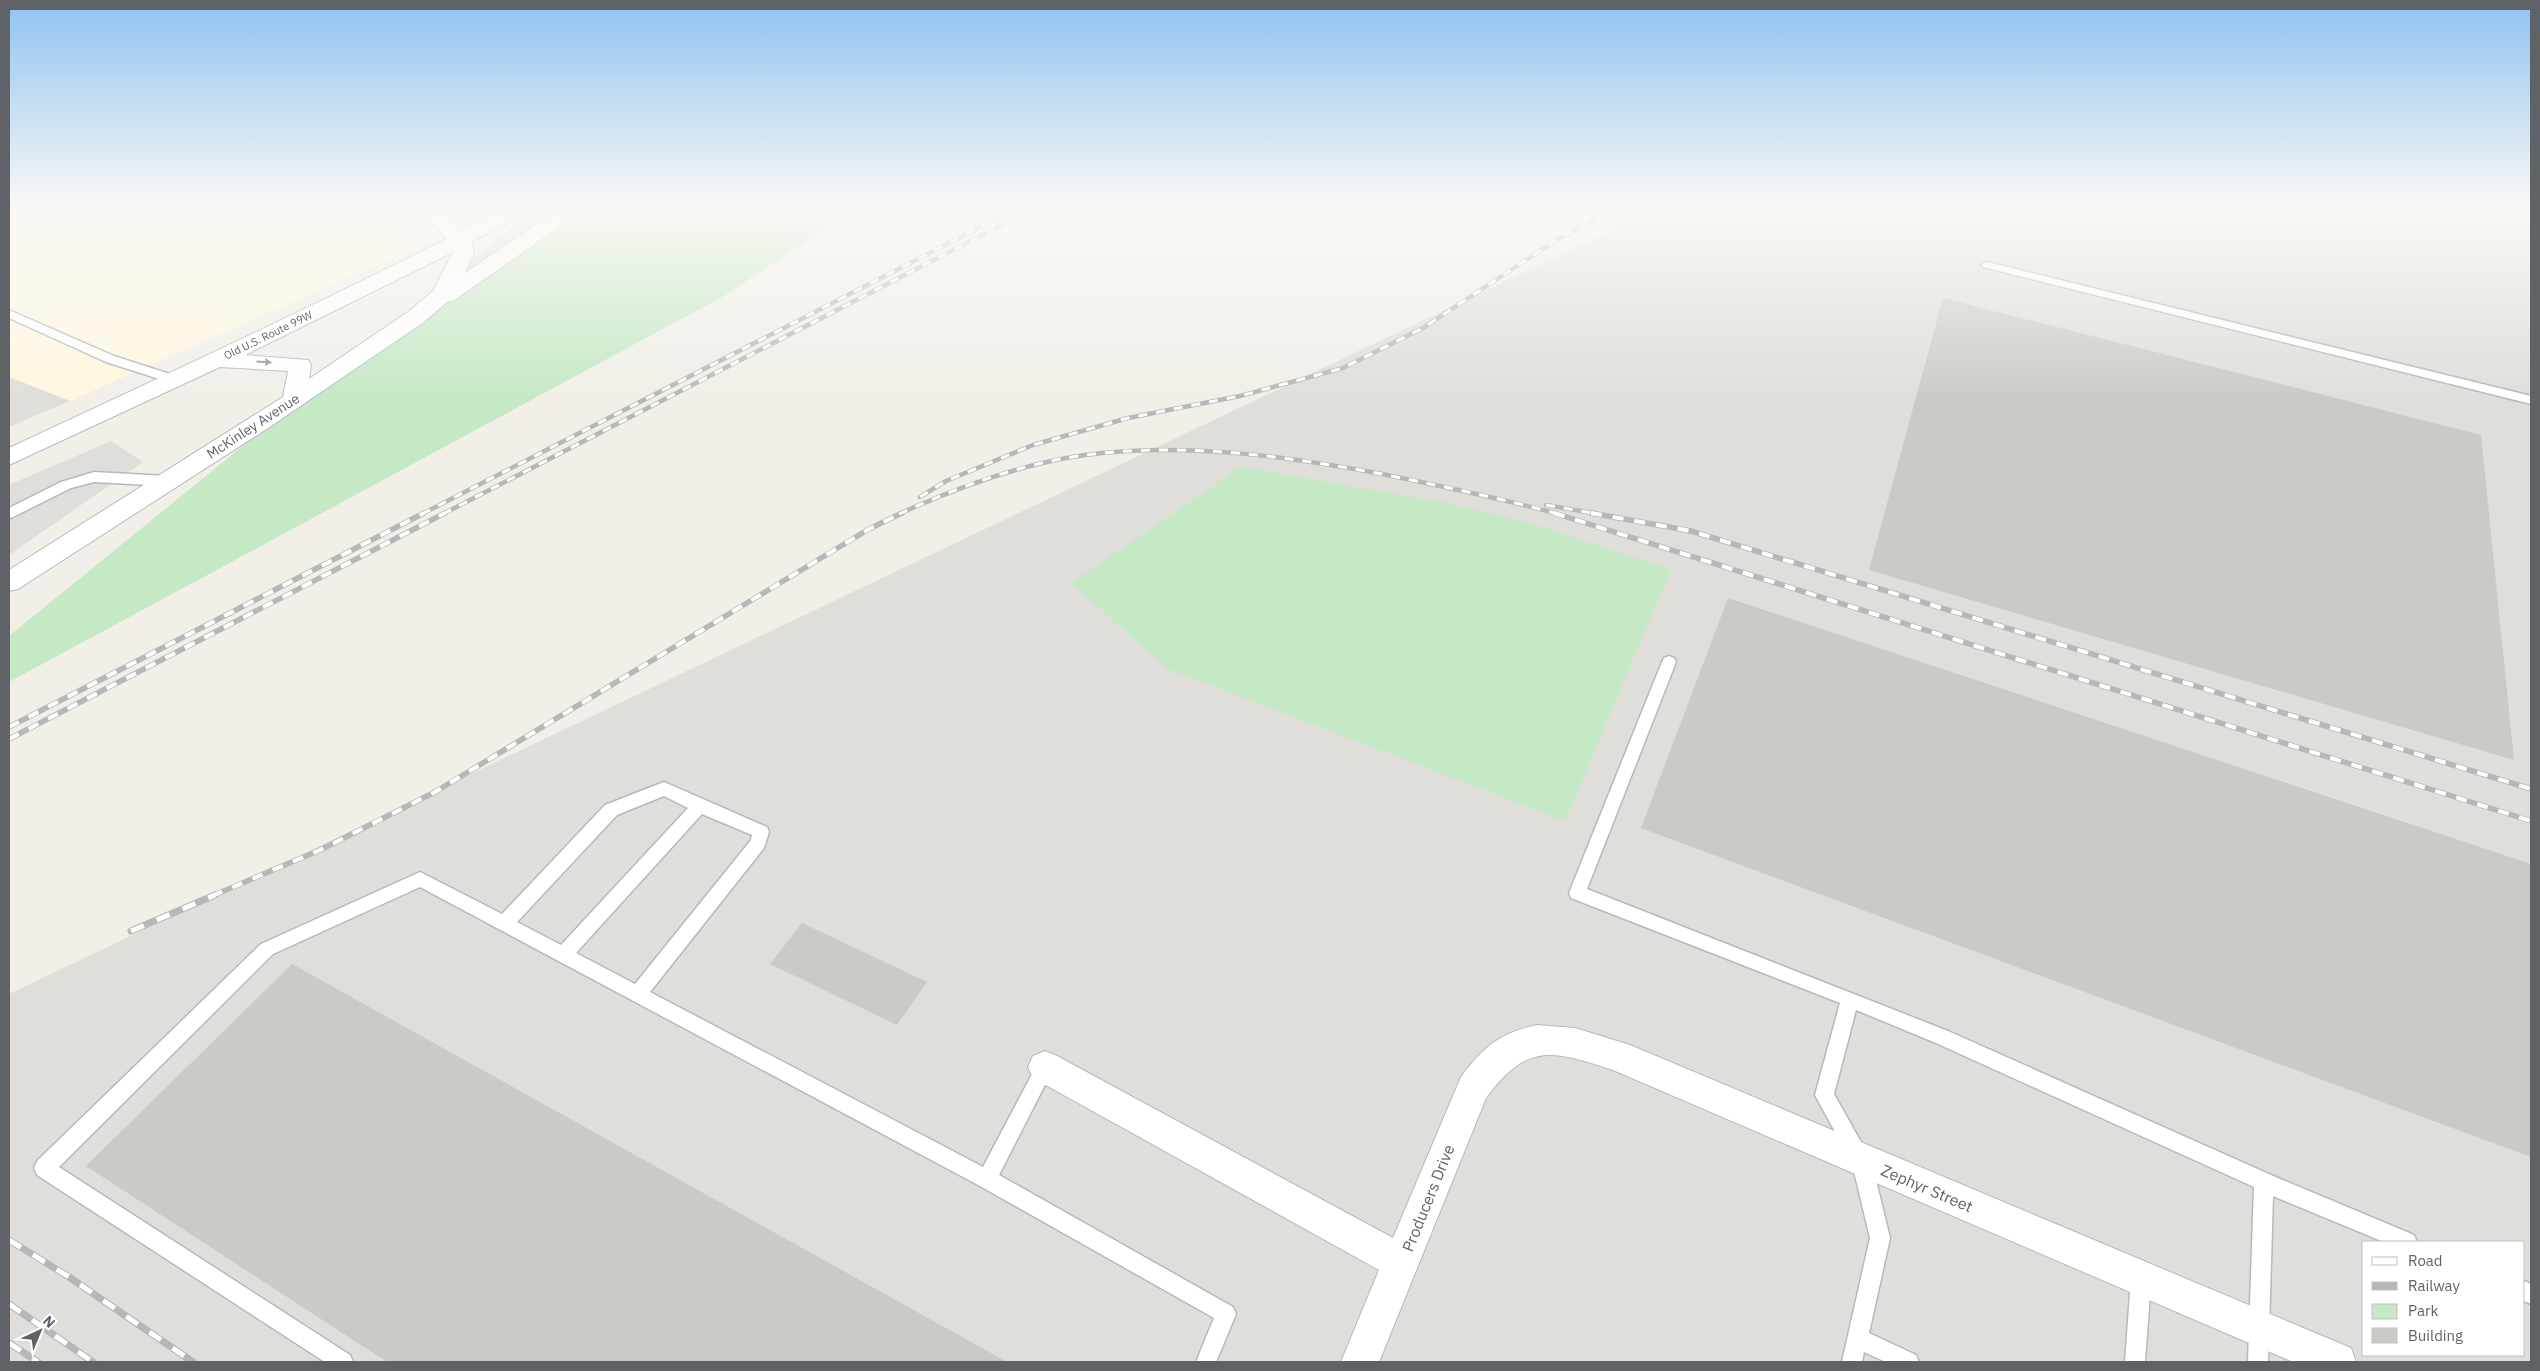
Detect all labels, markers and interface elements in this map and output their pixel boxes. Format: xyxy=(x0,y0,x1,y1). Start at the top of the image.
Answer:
street label: Old U.S. Route 99W xyxy=(221,307,315,362)
one-way arrow xyxy=(256,358,272,366)
street label: McKinley Avenue xyxy=(203,389,303,463)
street label: Producers Drive xyxy=(1397,1141,1459,1255)
street label: Zephyr Street xyxy=(1878,1160,1976,1216)
legend xyxy=(2362,1241,2525,1356)
text: Road xyxy=(2408,1251,2443,1270)
text: Railway xyxy=(2408,1276,2461,1295)
text: Park xyxy=(2408,1301,2438,1320)
north arrow xyxy=(15,1306,65,1356)
text: N xyxy=(39,1312,59,1332)
text: Building xyxy=(2408,1326,2463,1345)

